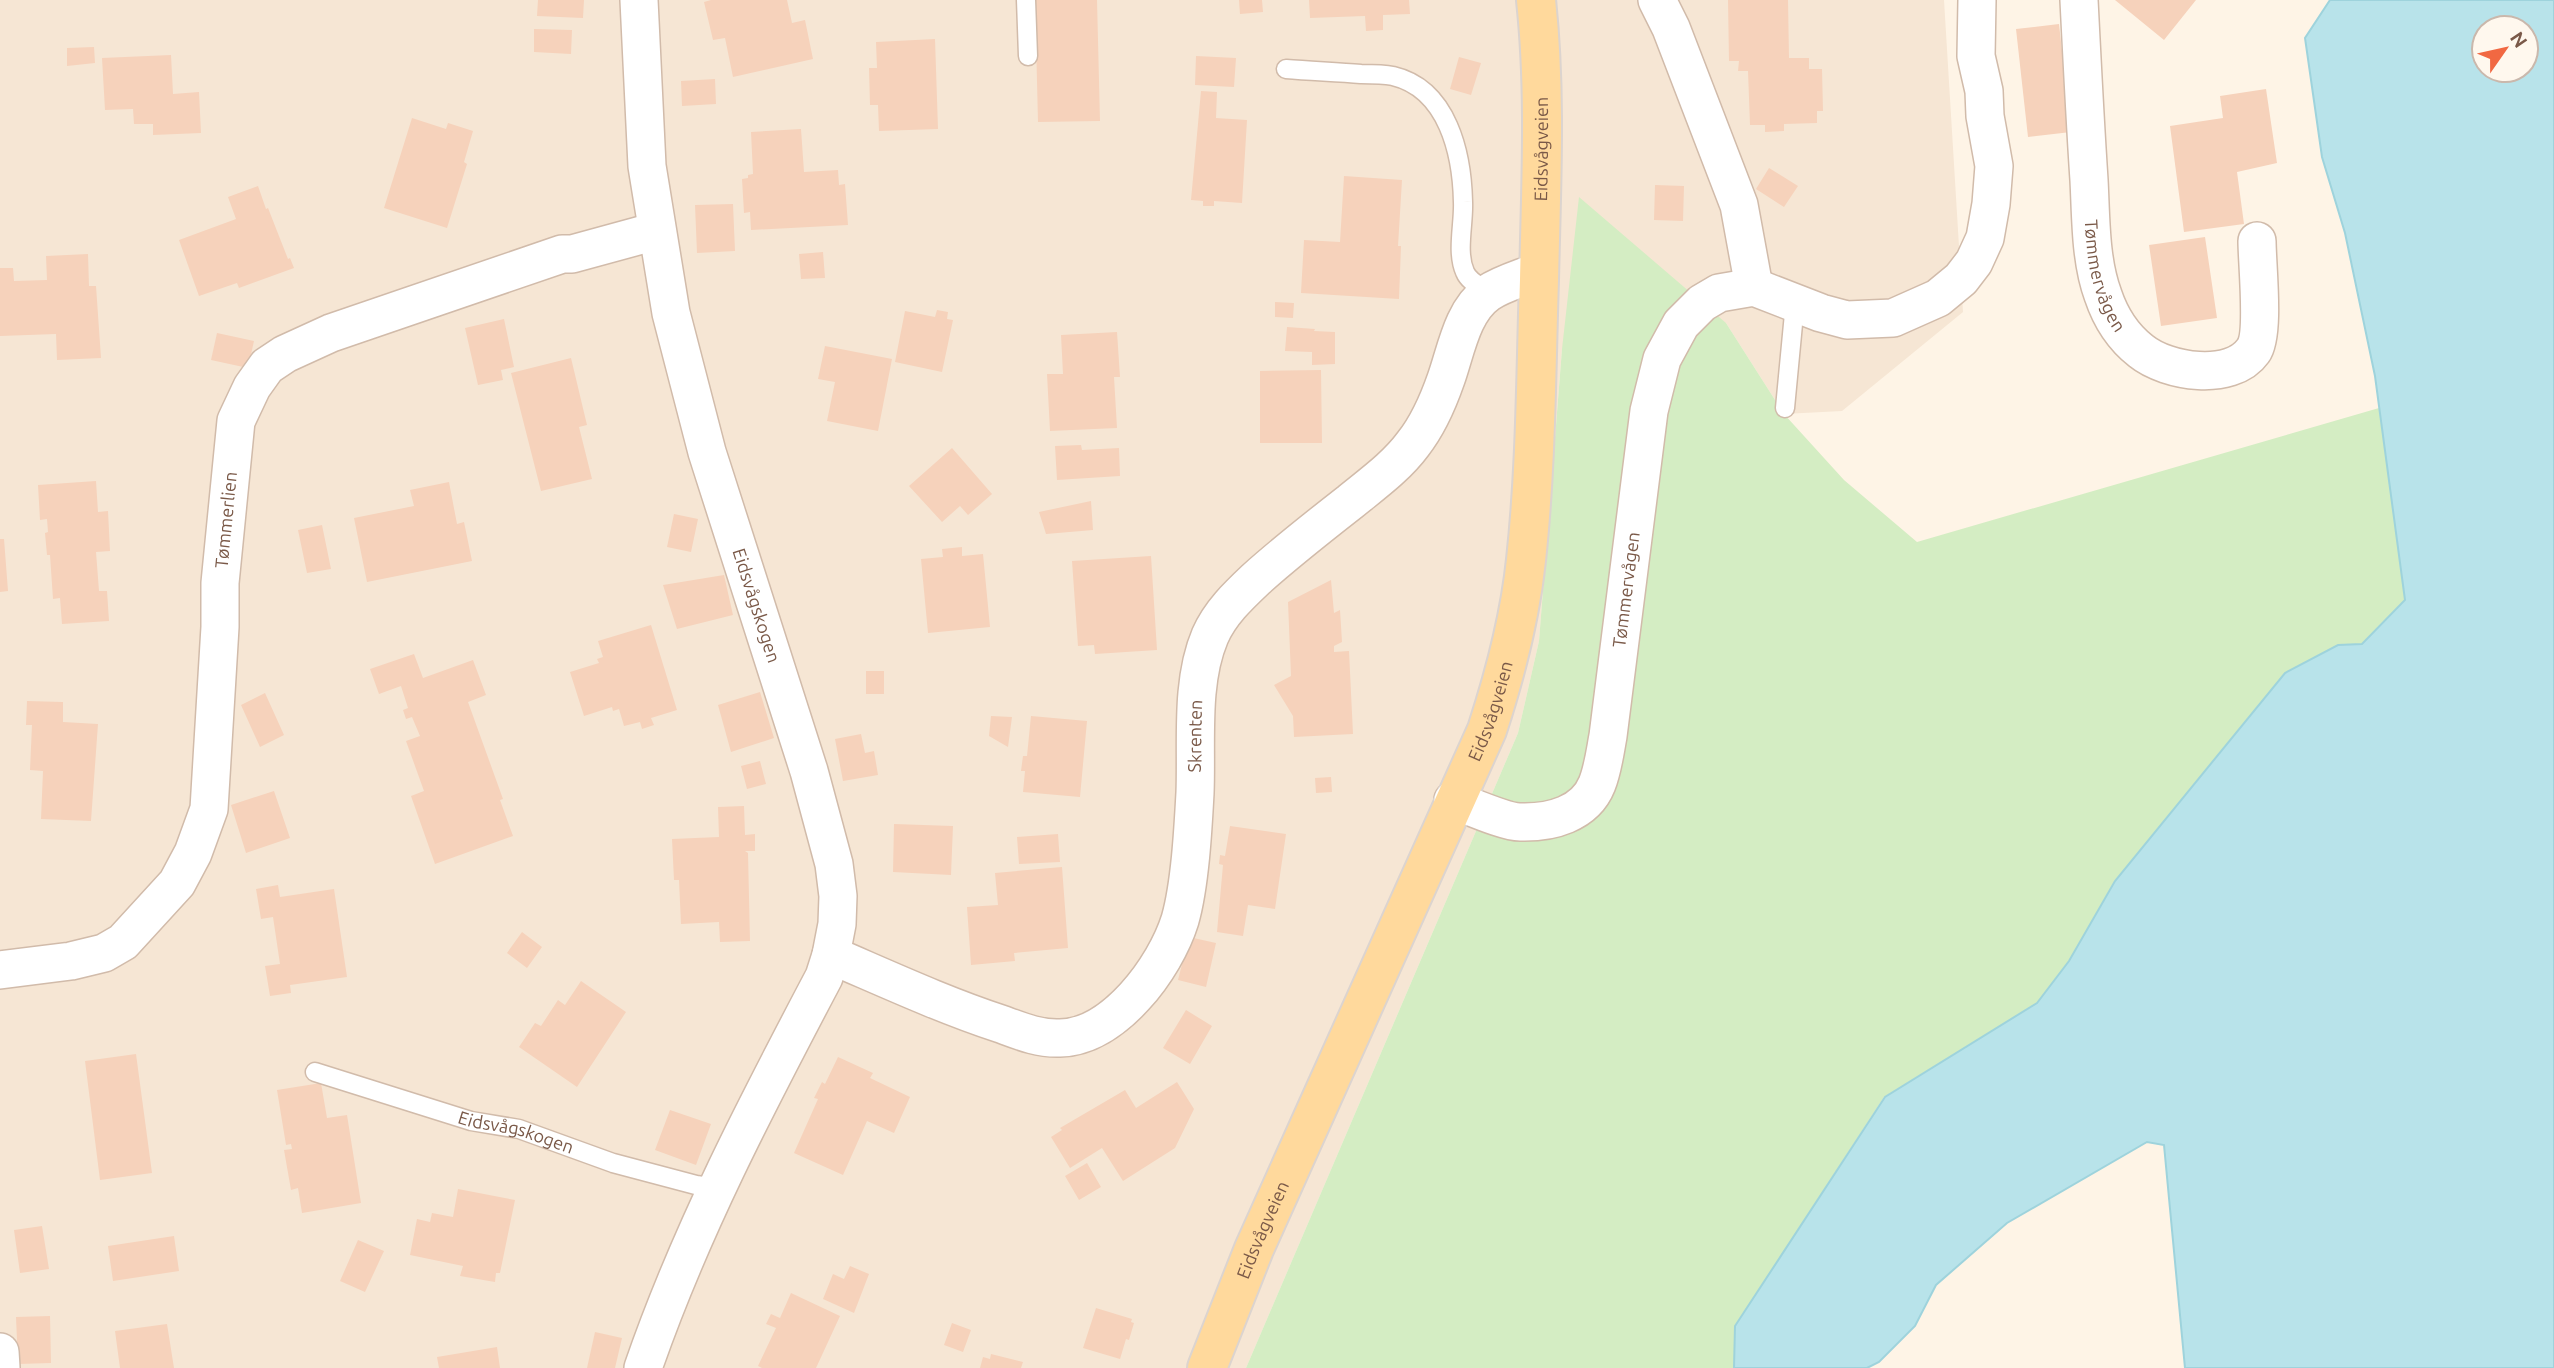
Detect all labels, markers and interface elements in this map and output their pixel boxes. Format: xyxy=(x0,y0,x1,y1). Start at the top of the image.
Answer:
north arrow xyxy=(2470,14,2540,84)
text: N xyxy=(2506,27,2532,52)
street label: Eidsvågveien xyxy=(1530,97,1551,201)
street label: Tømmervågen xyxy=(2082,219,2130,335)
street label: Tømmerlien xyxy=(211,471,240,569)
street label: Tømmervågen xyxy=(1608,531,1643,649)
street label: Eidsvågskogen xyxy=(729,546,785,665)
street label: Eidsvågveien xyxy=(1463,659,1516,764)
street label: Skrenten xyxy=(1184,699,1205,772)
street label: Eidsvågskogen xyxy=(456,1107,577,1157)
street label: Eidsvågveien xyxy=(1232,1178,1292,1281)

